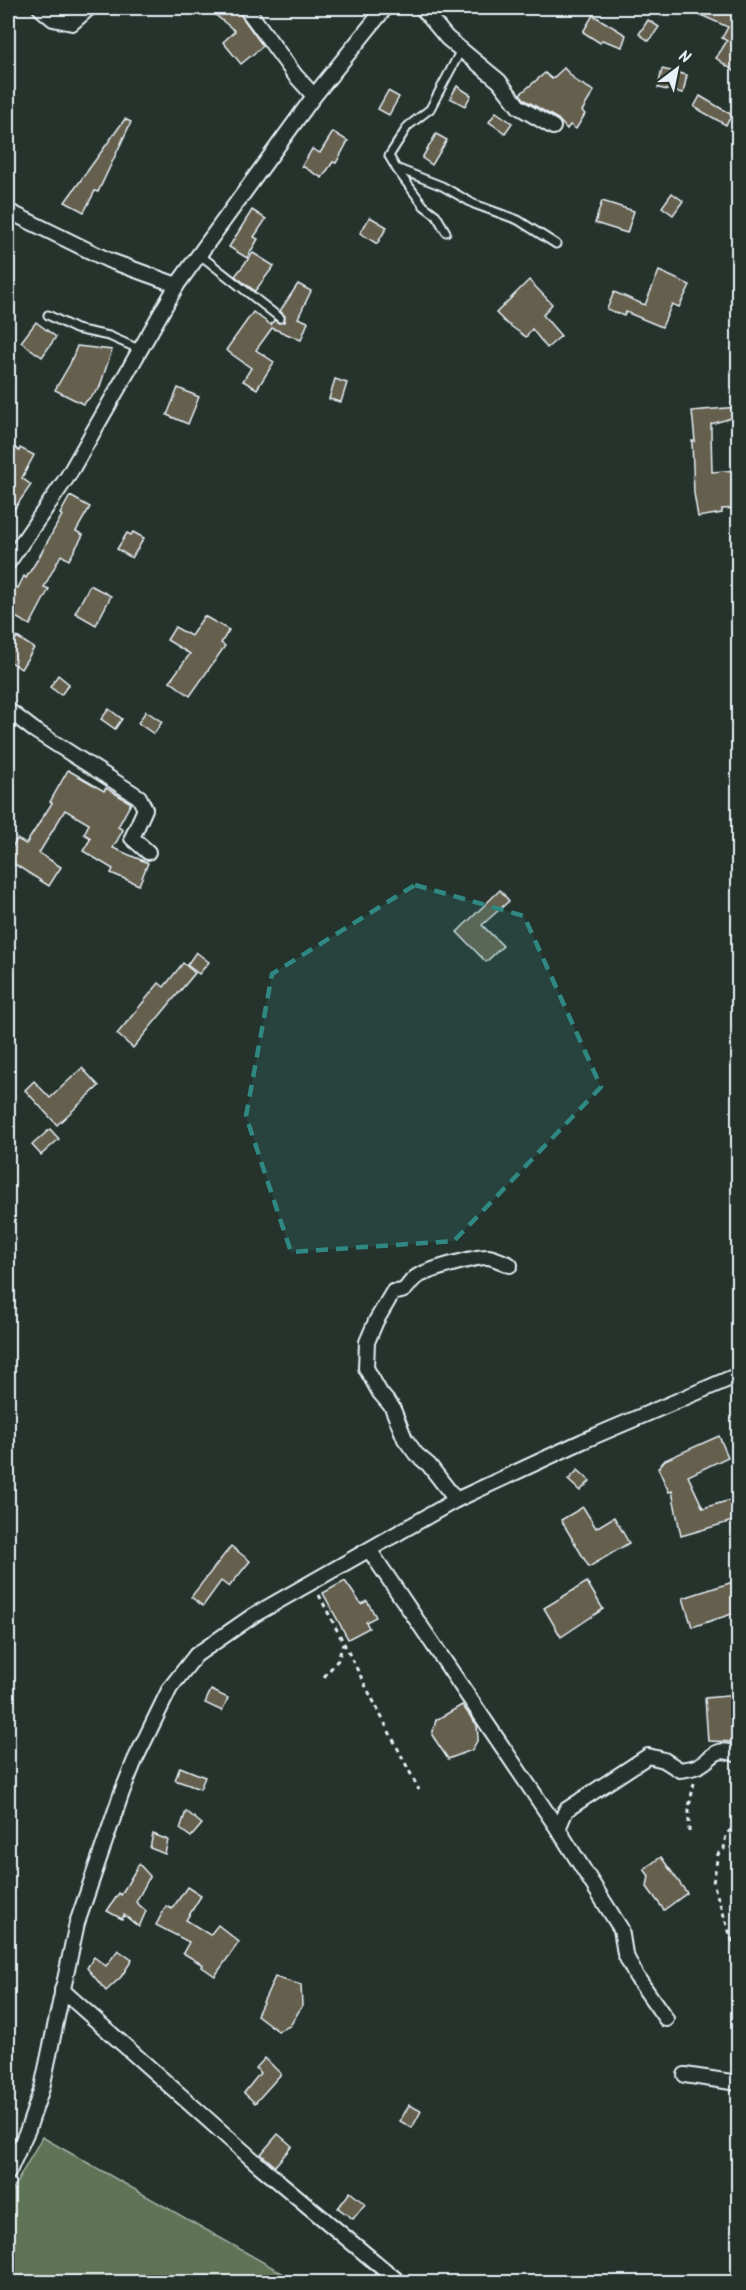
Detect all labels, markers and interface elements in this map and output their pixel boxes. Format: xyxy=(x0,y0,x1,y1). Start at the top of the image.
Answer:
north arrow xyxy=(647,39,707,99)
text: N xyxy=(673,44,695,71)

